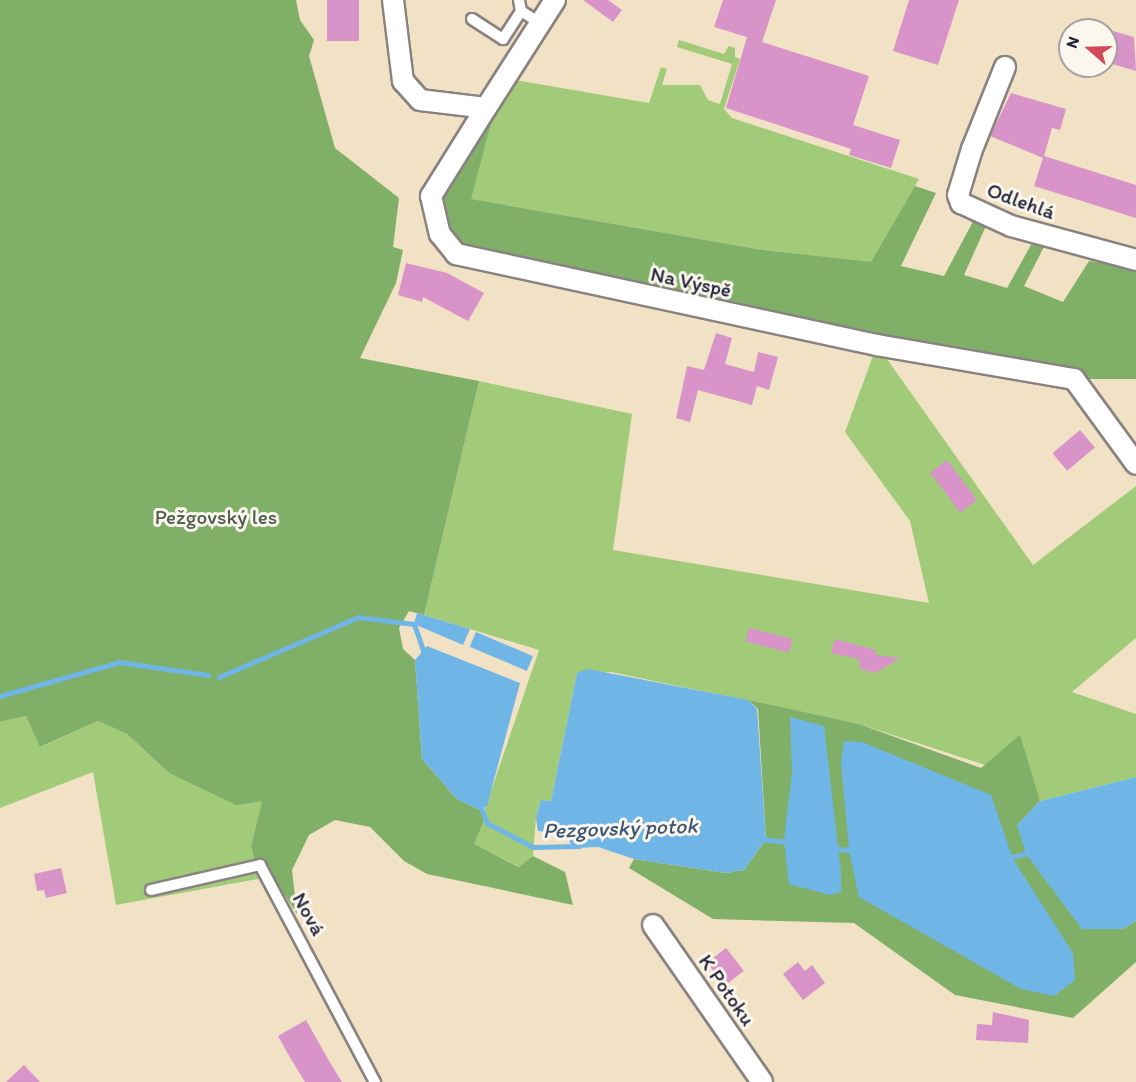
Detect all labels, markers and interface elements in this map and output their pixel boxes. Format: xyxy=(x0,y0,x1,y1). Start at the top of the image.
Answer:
north arrow xyxy=(1058,18,1118,78)
text: N xyxy=(1062,34,1083,51)
street label: Odlehlá xyxy=(983,177,1059,225)
street label: Na Výspě xyxy=(648,261,734,303)
park label: Pežgovský les xyxy=(155,504,277,530)
water label: Pezgovský potok xyxy=(542,812,698,844)
street label: Nová xyxy=(287,888,331,940)
street label: K Potoku xyxy=(693,950,761,1030)

